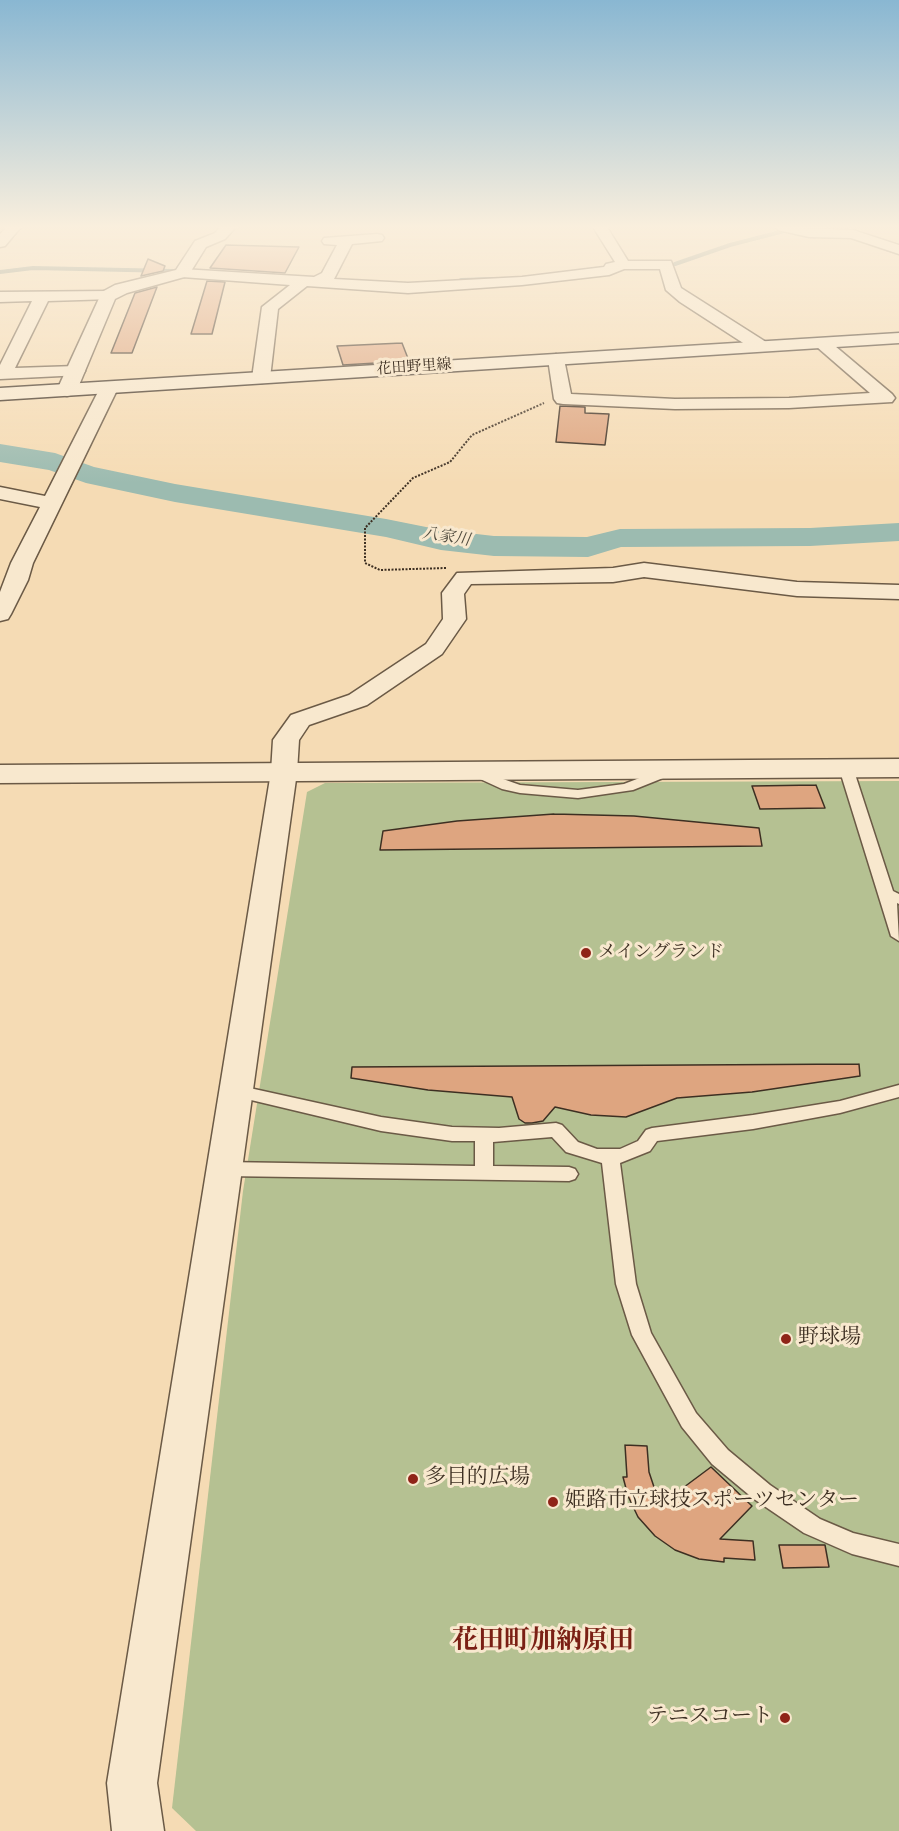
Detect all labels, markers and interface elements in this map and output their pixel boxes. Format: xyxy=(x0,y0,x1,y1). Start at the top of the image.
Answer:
street label: 花田野里線 xyxy=(376,356,452,380)
water label: 八家川 xyxy=(421,525,471,551)
place label: メイングランド xyxy=(598,942,724,964)
marker: メイングランド xyxy=(579,946,593,960)
place label: 野球場 xyxy=(798,1326,861,1352)
marker: 野球場 xyxy=(779,1332,793,1346)
place label: 多目的広場 xyxy=(425,1466,530,1492)
marker: 多目的広場 xyxy=(406,1472,420,1486)
place label: 姫路市立球技スポーツセンター xyxy=(565,1489,859,1515)
marker: 姫路市立球技スポーツセンター xyxy=(546,1495,560,1509)
district label: 花田町加納原田 xyxy=(452,1627,634,1659)
place label: テニスコート xyxy=(647,1705,773,1731)
marker: テニスコート xyxy=(778,1711,792,1725)

